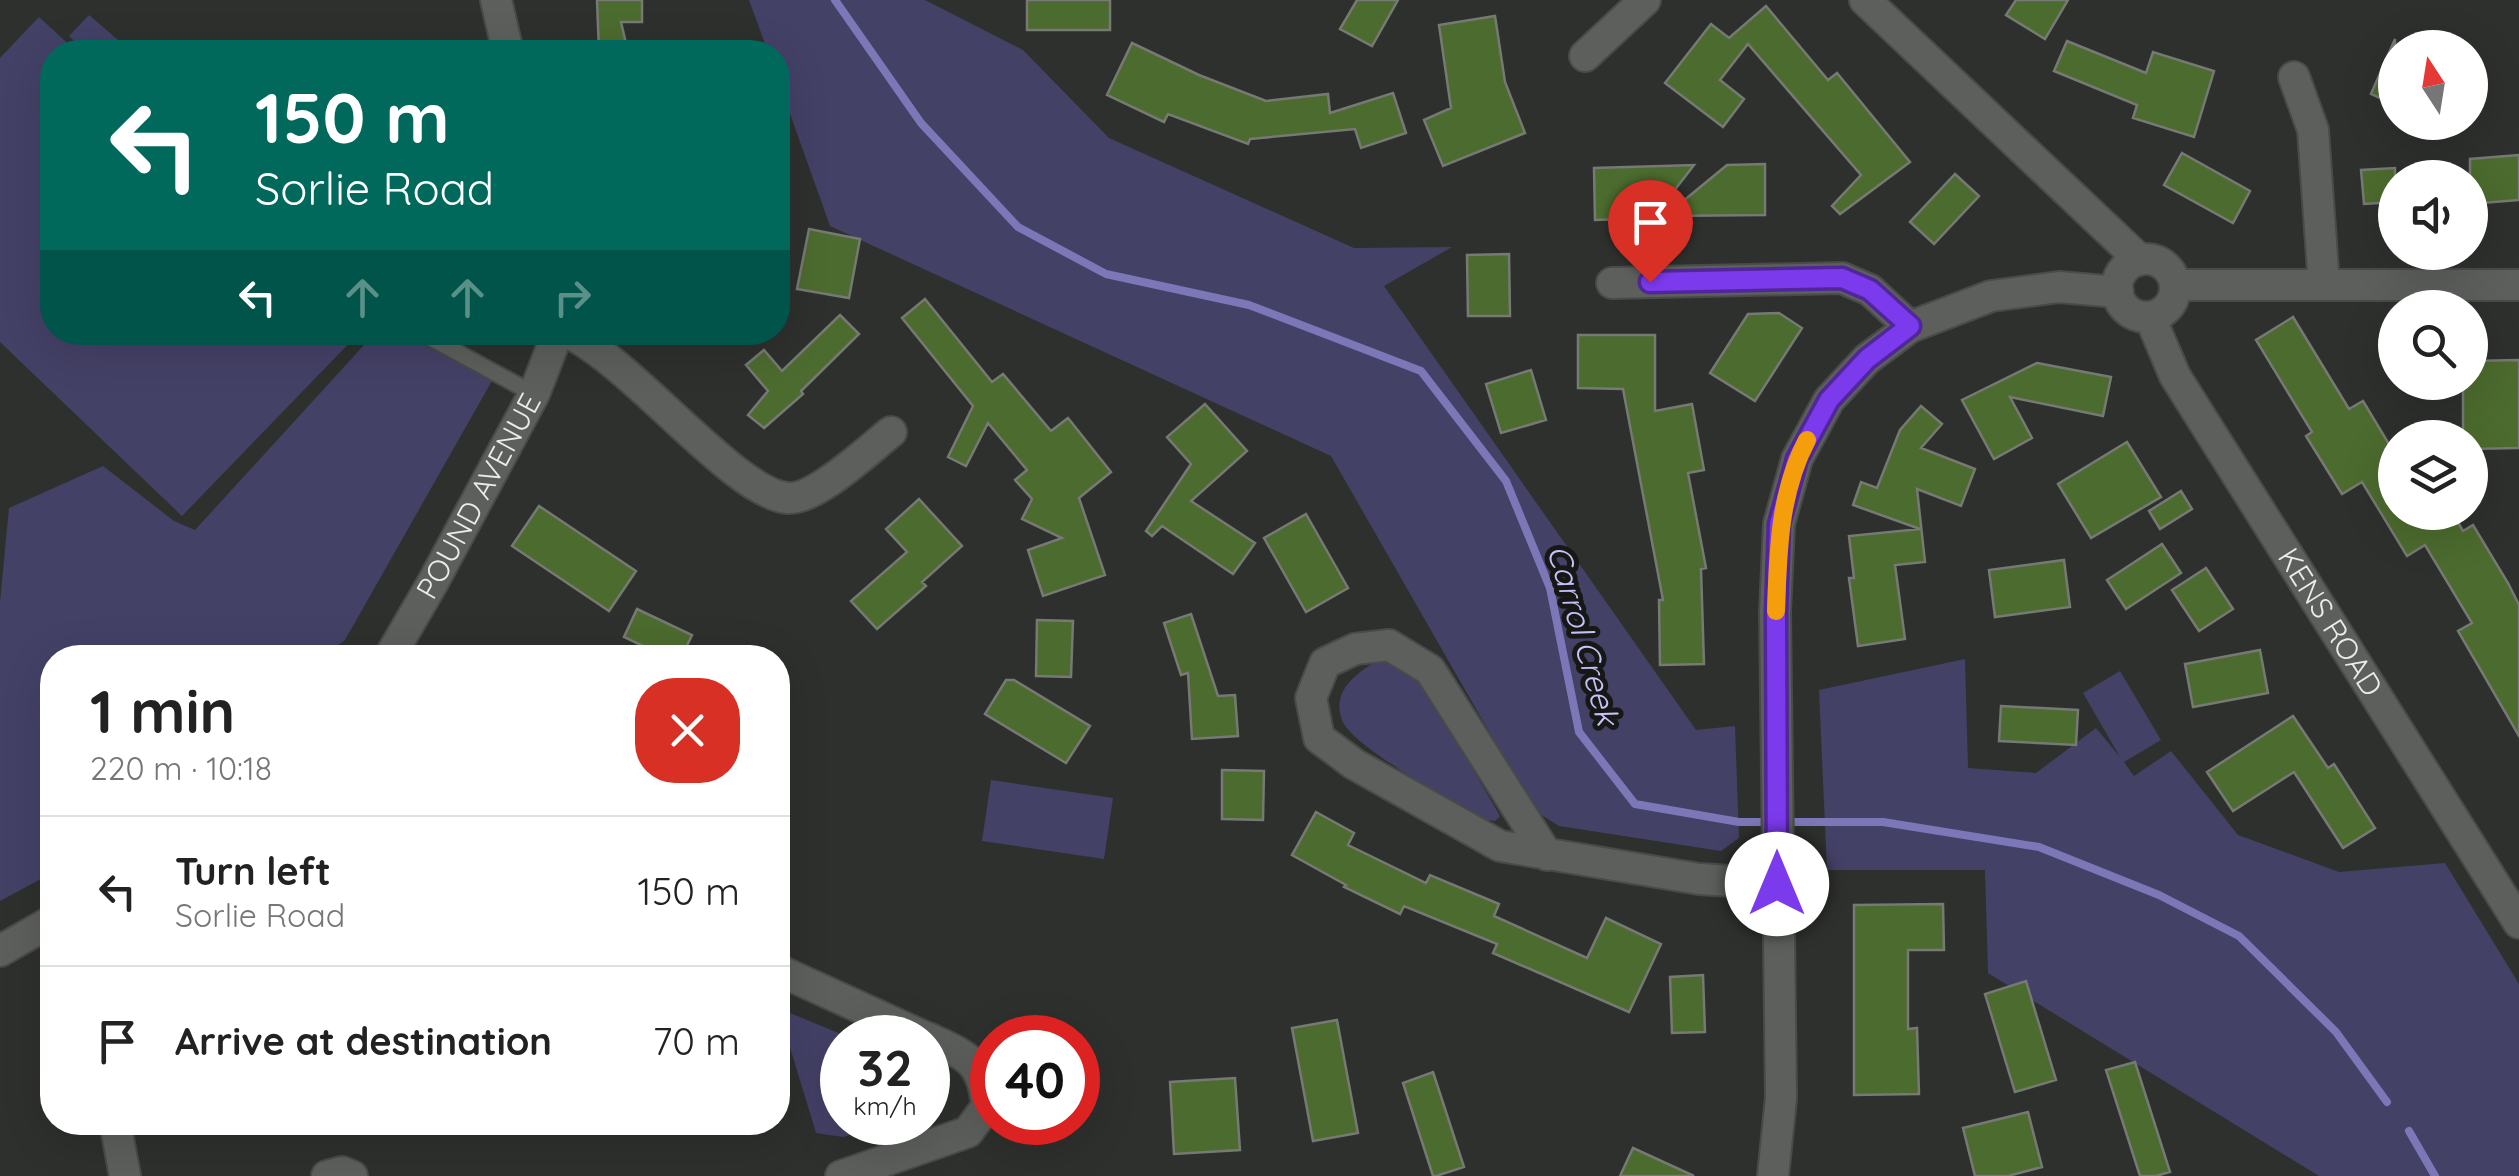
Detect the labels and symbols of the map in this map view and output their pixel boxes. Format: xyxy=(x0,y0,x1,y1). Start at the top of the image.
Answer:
north arrow xyxy=(2378,30,2488,140)
pin xyxy=(1608,180,1693,283)
street label: POUND AVENUE xyxy=(407,387,549,606)
water label: Carrol Creek xyxy=(1539,540,1630,732)
street label: KENS ROAD xyxy=(2270,541,2391,703)
position arrow xyxy=(1725,832,1829,936)
speed limit sign: 40 xyxy=(970,1015,1100,1145)

